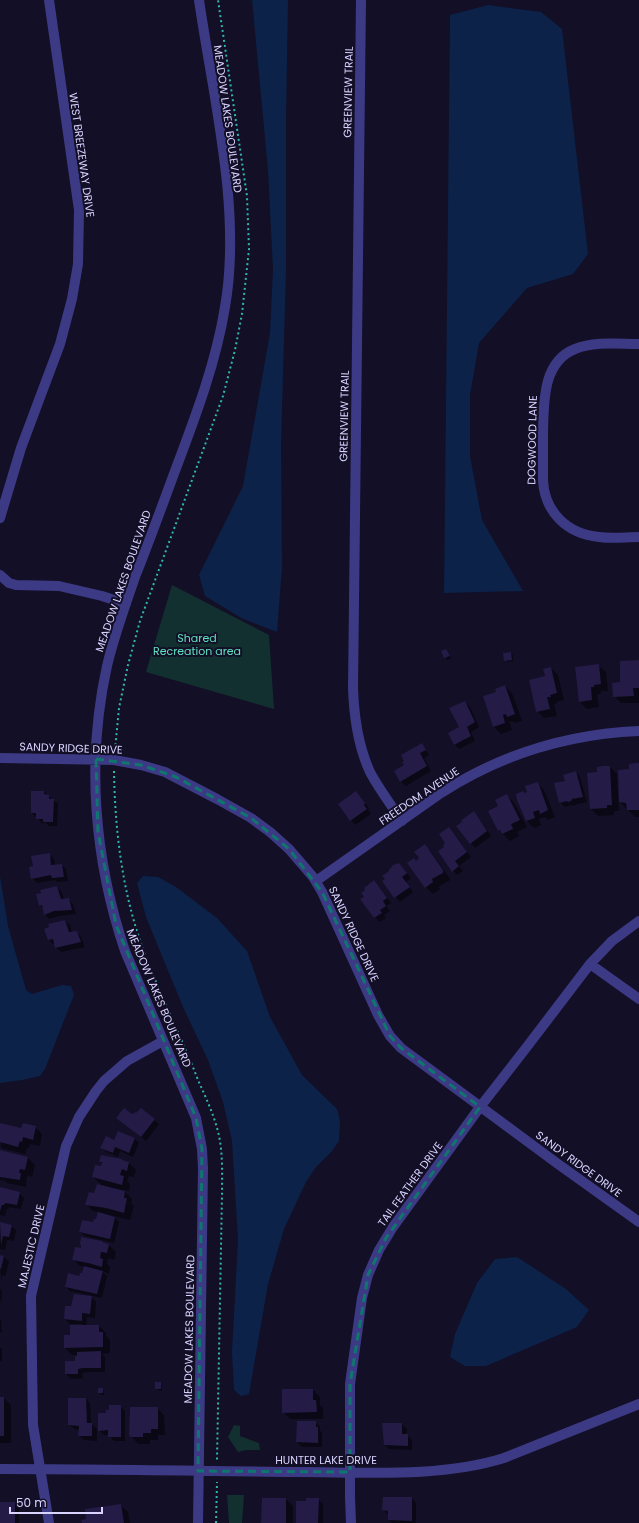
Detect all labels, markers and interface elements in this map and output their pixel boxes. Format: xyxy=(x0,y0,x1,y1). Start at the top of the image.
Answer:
street label: MEADOW LAKES BOULEVARD xyxy=(210,44,246,194)
street label: GREENVIEW TRAIL xyxy=(339,46,357,138)
street label: WEST BREEZEWAY DRIVE xyxy=(65,92,99,218)
street label: GREENVIEW TRAIL xyxy=(335,370,353,462)
street label: DOGWOOD LANE xyxy=(523,395,541,485)
street label: MEADOW LAKES BOULEVARD xyxy=(91,508,155,654)
park label: Shared Recreation area xyxy=(153,630,241,659)
street label: SANDY RIDGE DRIVE xyxy=(19,738,123,758)
street label: FREEDOM AVENUE xyxy=(376,763,462,829)
street label: SANDY RIDGE DRIVE xyxy=(325,884,383,984)
street label: MEADOW LAKES BOULEVARD xyxy=(123,926,196,1070)
street label: SANDY RIDGE DRIVE xyxy=(533,1127,625,1201)
street label: TAIL FEATHER DRIVE xyxy=(374,1138,446,1230)
street label: MAJESTIC DRIVE xyxy=(14,1203,48,1289)
street label: MEADOW LAKES BOULEVARD xyxy=(180,1254,198,1404)
street label: HUNTER LAKE DRIVE xyxy=(275,1452,377,1468)
scale bar xyxy=(10,1489,102,1515)
text: 50 m xyxy=(16,1494,47,1511)

